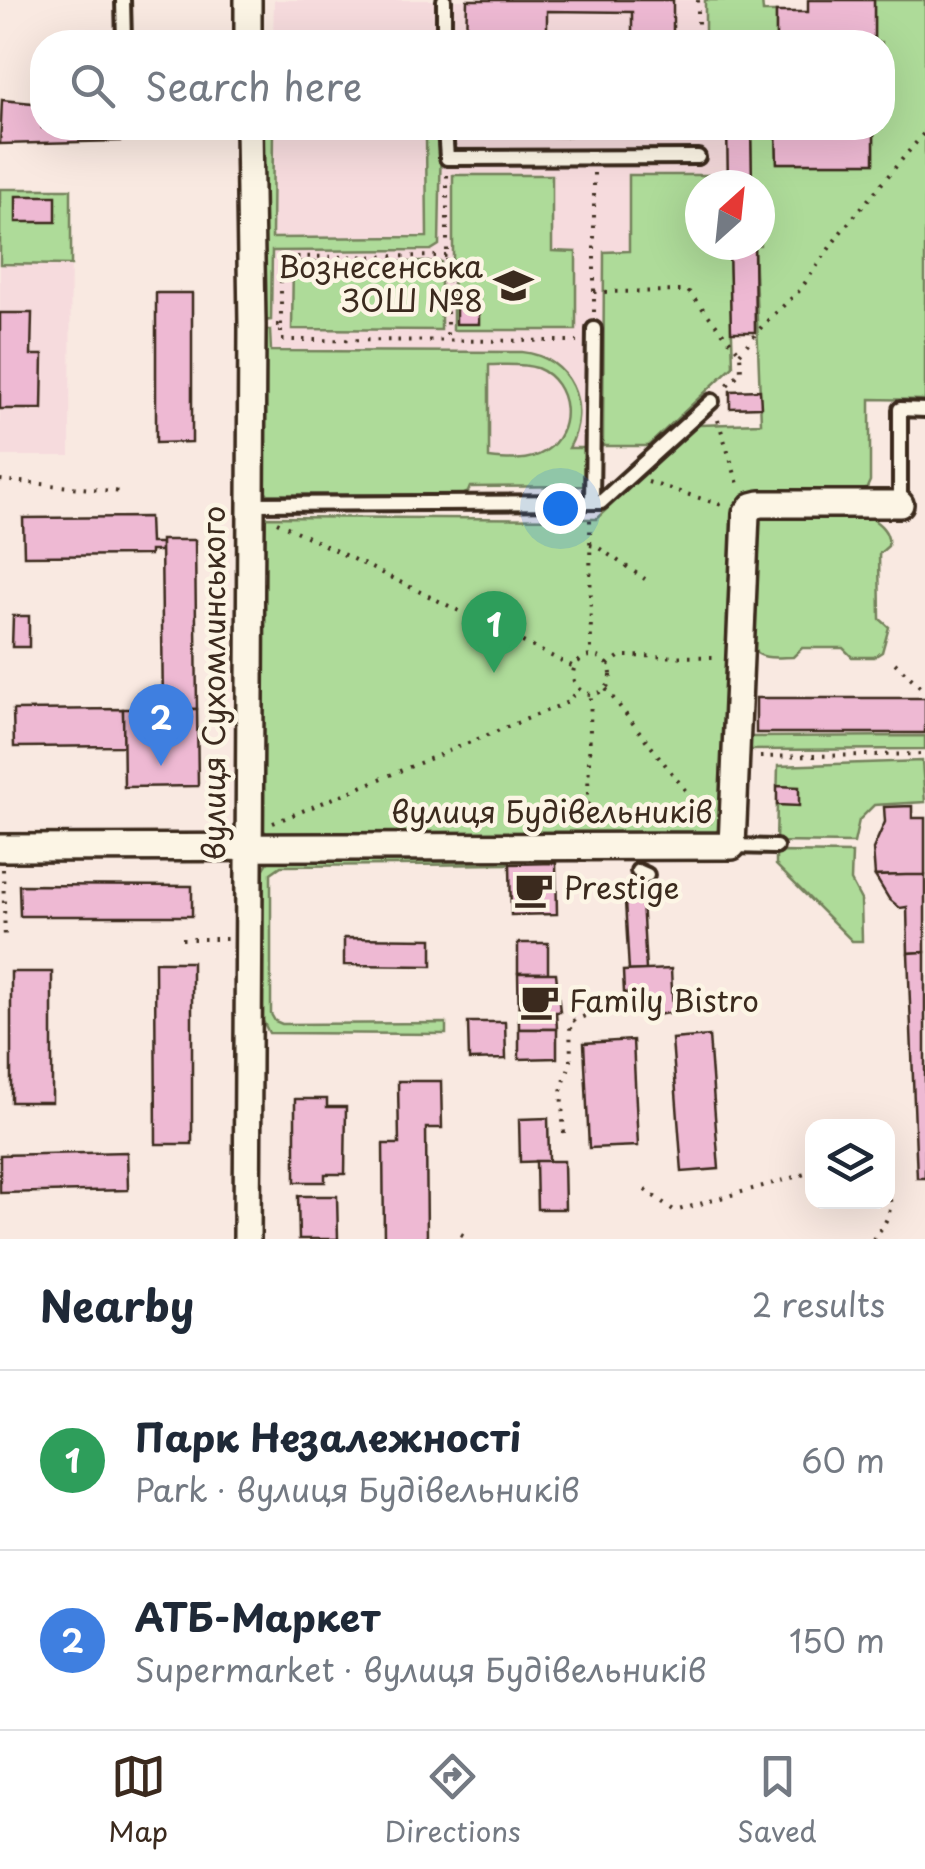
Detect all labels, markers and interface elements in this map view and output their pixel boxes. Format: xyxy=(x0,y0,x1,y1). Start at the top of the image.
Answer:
search box xyxy=(30,30,895,140)
text: Search here xyxy=(145,57,362,114)
icon: search xyxy=(65,58,120,113)
north arrow xyxy=(685,170,775,260)
place label: Вознесенська ЗОШ №8 xyxy=(278,243,483,322)
school or university icon: Вознесенська ЗОШ №8 xyxy=(492,264,534,306)
your location xyxy=(535,483,586,534)
street label: вулиця Сухомлинського xyxy=(190,506,235,860)
pin: 1 xyxy=(462,590,526,673)
pin: 2 xyxy=(128,684,194,766)
street label: вулиця Будівельників xyxy=(391,788,713,833)
place label: Prestige xyxy=(564,864,679,909)
cafe icon: Prestige xyxy=(513,868,555,910)
place label: Family Bistro xyxy=(569,977,759,1022)
cafe icon: Family Bistro xyxy=(518,981,560,1023)
map controls xyxy=(805,1119,895,1209)
button: layers xyxy=(805,1119,895,1209)
text: Nearby xyxy=(40,1273,194,1336)
text: 2 results xyxy=(752,1280,885,1328)
text: Парк Незалежності xyxy=(135,1408,521,1465)
text: 1 xyxy=(65,1436,80,1484)
text: 60 m xyxy=(801,1436,885,1484)
text: Park · вулиця Будівельників xyxy=(135,1465,580,1513)
text: АТБ-Маркет xyxy=(135,1588,380,1645)
text: 2 xyxy=(61,1616,84,1664)
text: 150 m xyxy=(789,1616,885,1664)
text: Supermarket · вулиця Будівельників xyxy=(135,1645,707,1693)
tab: Map xyxy=(108,1749,168,1852)
tab: Directions xyxy=(385,1749,521,1852)
tab: Saved xyxy=(737,1749,817,1852)

